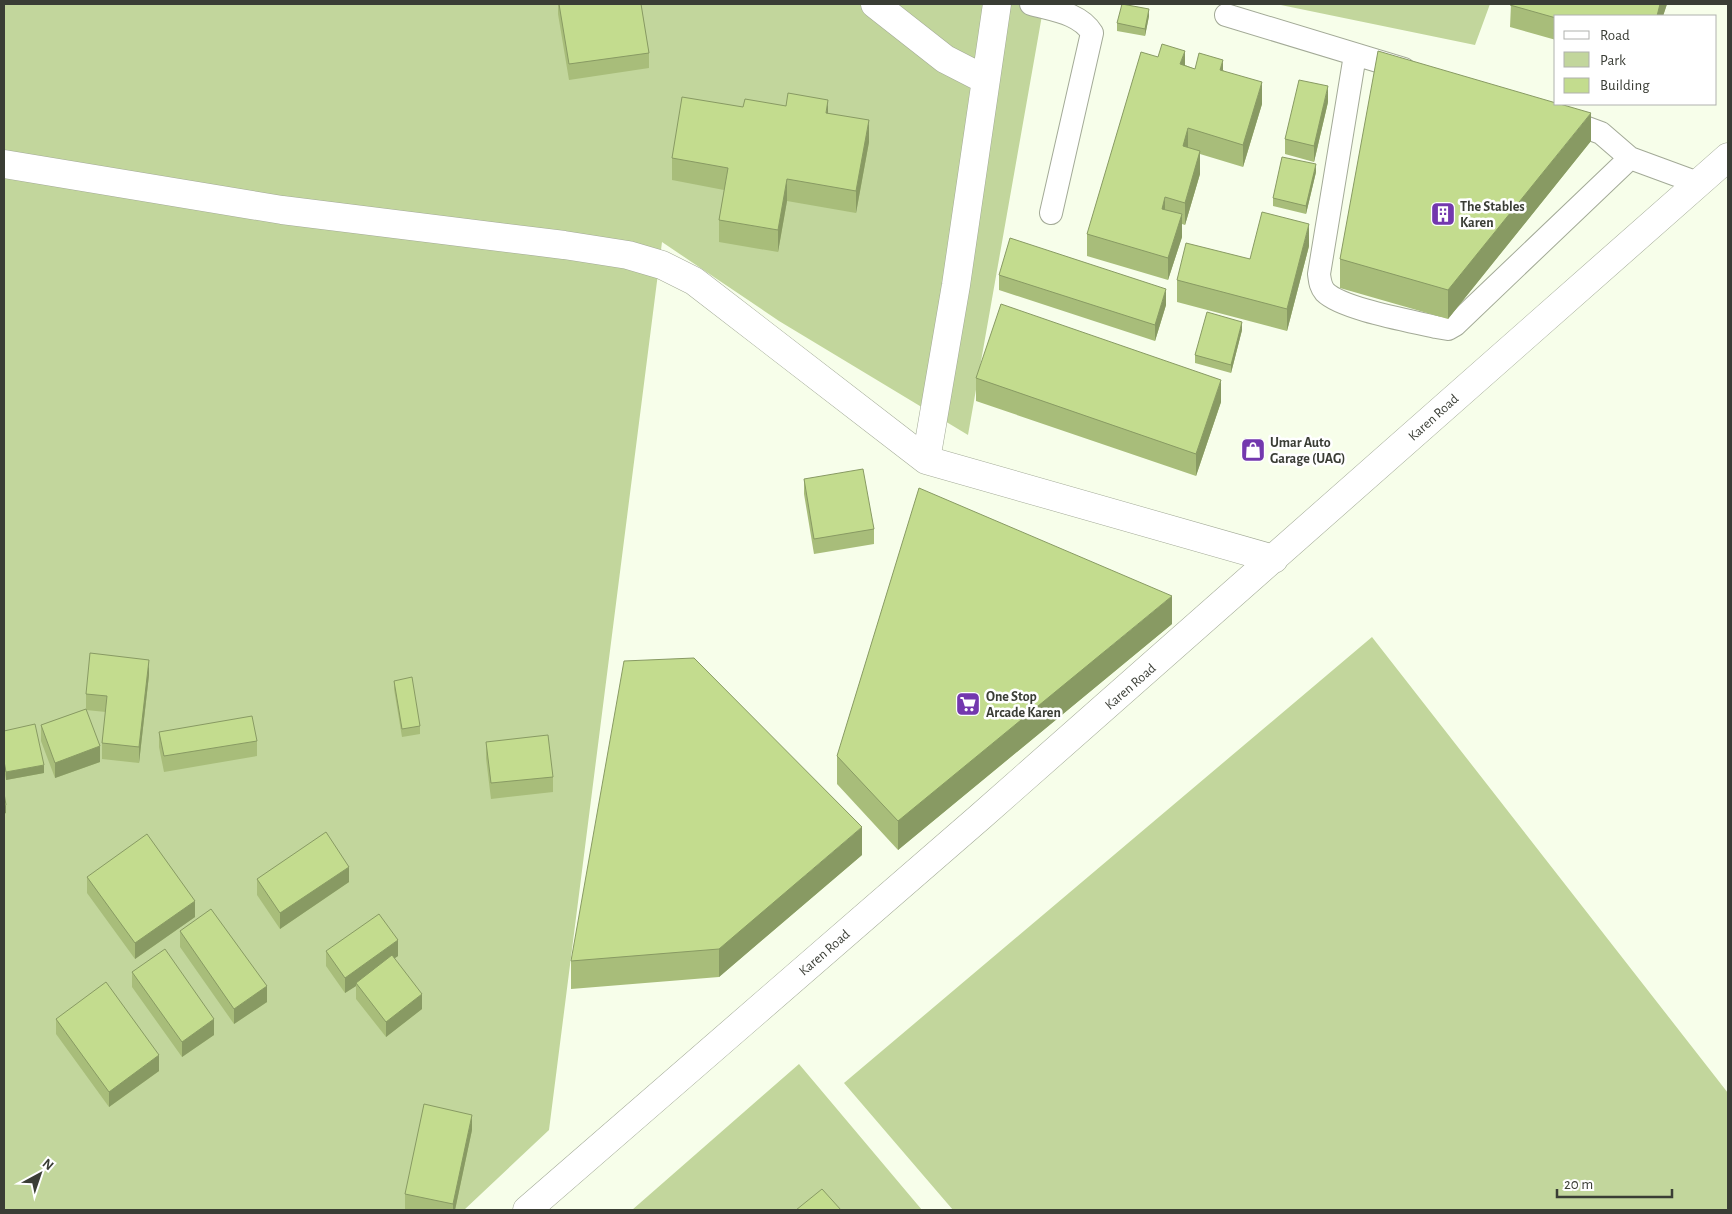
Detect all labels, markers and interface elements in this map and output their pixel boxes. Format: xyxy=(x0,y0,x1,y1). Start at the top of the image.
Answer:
legend xyxy=(1554,15,1717,105)
text: Road xyxy=(1600,28,1630,43)
text: Park xyxy=(1600,53,1626,68)
text: Building xyxy=(1600,78,1650,93)
place label: The Stables Karen xyxy=(1460,200,1525,230)
building icon: The Stables Karen xyxy=(1430,201,1456,227)
street label: Karen Road xyxy=(1406,392,1461,444)
place label: Umar Auto Garage (UAG) xyxy=(1270,436,1346,466)
shop icon: Umar Auto Garage (UAG) xyxy=(1240,437,1266,463)
street label: Karen Road xyxy=(1103,661,1159,712)
place label: One Stop Arcade Karen xyxy=(986,690,1061,720)
supermarket icon: One Stop Arcade Karen xyxy=(955,691,981,717)
street label: Karen Road xyxy=(797,927,853,978)
north arrow xyxy=(15,1149,65,1199)
text: N xyxy=(39,1156,56,1173)
scale bar xyxy=(1557,1166,1672,1198)
text: 20 m xyxy=(1564,1177,1593,1192)

